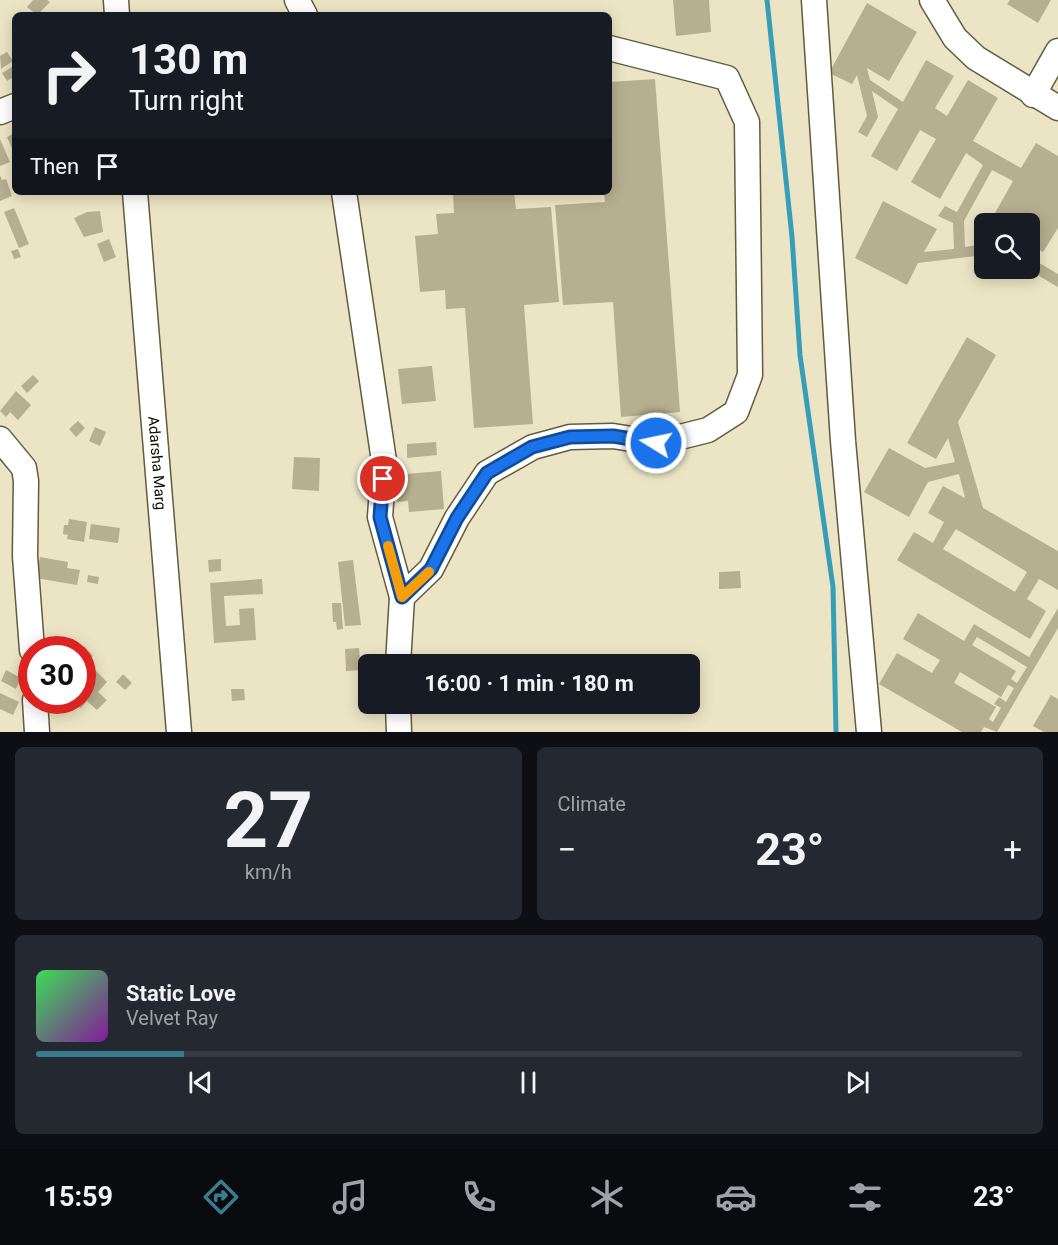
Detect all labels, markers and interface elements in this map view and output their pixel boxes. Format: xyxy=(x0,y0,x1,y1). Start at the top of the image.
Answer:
text: 130 m xyxy=(129,35,248,84)
icon: right xyxy=(30,36,108,114)
text: Turn right xyxy=(129,85,244,117)
icon: arrive xyxy=(91,150,124,183)
text: Then xyxy=(30,154,79,179)
map controls xyxy=(974,213,1040,279)
button: search xyxy=(974,213,1040,279)
position arrow xyxy=(624,411,688,475)
street label: Adarsha Marg xyxy=(144,415,170,511)
pin xyxy=(357,453,408,504)
icon: arrive xyxy=(366,462,399,495)
speed limit sign: 30 xyxy=(18,636,96,714)
text: 16:00 · 1 min · 180 m xyxy=(424,671,634,696)
text: 27 xyxy=(223,775,313,866)
text: Climate xyxy=(558,792,626,816)
text: 23° xyxy=(755,823,824,876)
text: − xyxy=(558,830,576,869)
text: + xyxy=(1003,830,1022,869)
text: km/h xyxy=(245,860,292,884)
text: Static Love xyxy=(126,981,236,1006)
text: Velvet Ray xyxy=(126,1006,218,1030)
icon: previous xyxy=(184,1066,217,1099)
icon: pause xyxy=(512,1066,545,1099)
icon: next xyxy=(841,1066,874,1099)
icon: directions xyxy=(200,1176,242,1218)
icon: music xyxy=(329,1176,371,1218)
icon: phone xyxy=(458,1176,500,1218)
icon: climate xyxy=(586,1176,628,1218)
icon: car xyxy=(715,1176,757,1218)
icon: filters xyxy=(844,1176,886,1218)
text: 15:59 xyxy=(43,1181,113,1213)
text: 23° xyxy=(973,1181,1015,1213)

